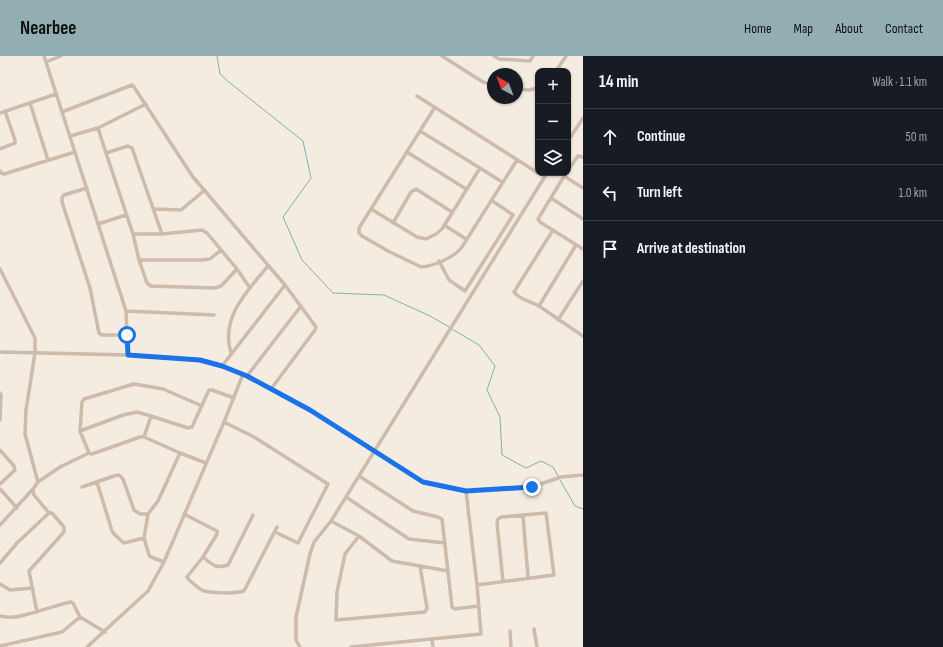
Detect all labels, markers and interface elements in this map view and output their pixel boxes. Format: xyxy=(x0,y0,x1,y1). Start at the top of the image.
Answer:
text: Nearbee xyxy=(20,17,76,40)
text: Home xyxy=(744,20,772,37)
text: Map xyxy=(794,20,813,37)
text: About xyxy=(835,20,863,37)
text: Contact xyxy=(885,20,923,37)
north arrow xyxy=(487,68,523,104)
map controls xyxy=(535,68,571,176)
button: + xyxy=(535,68,571,104)
text: 14 min xyxy=(599,72,639,92)
text: Walk · 1.1 km xyxy=(872,74,927,90)
button: − xyxy=(535,104,571,140)
icon: ahead xyxy=(599,126,621,148)
text: Continue xyxy=(637,127,686,146)
text: 50 m xyxy=(906,129,927,145)
button: layers xyxy=(535,140,571,176)
icon: left xyxy=(599,182,621,204)
text: Turn left xyxy=(637,183,682,202)
text: 1.0 km xyxy=(899,185,927,201)
icon: arrive xyxy=(599,238,621,260)
text: Arrive at destination xyxy=(637,239,746,258)
route start xyxy=(118,326,136,344)
route end xyxy=(523,478,541,496)

